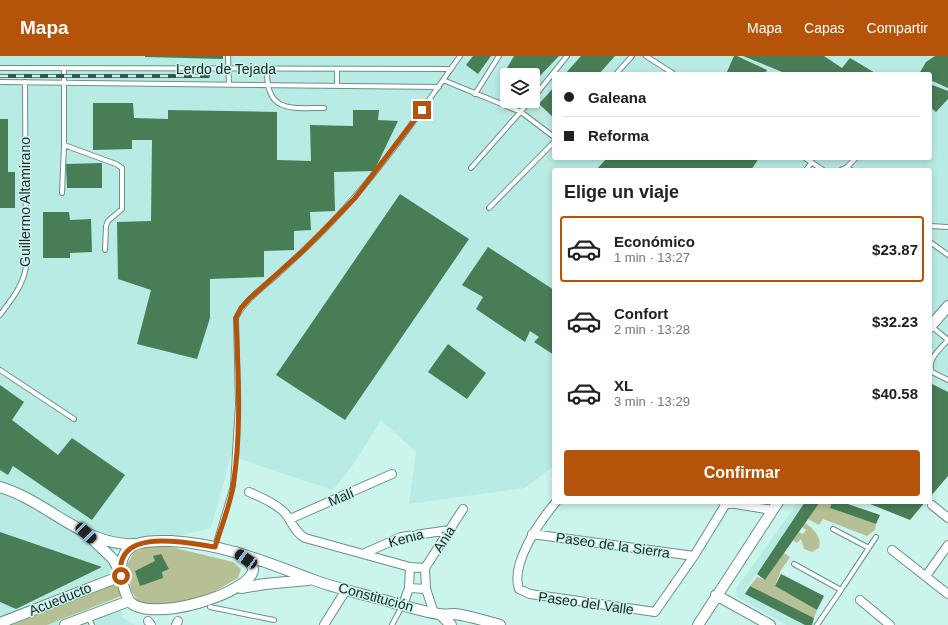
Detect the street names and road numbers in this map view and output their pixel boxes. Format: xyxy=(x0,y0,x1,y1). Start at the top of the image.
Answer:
street label: Lerdo de Tejada xyxy=(176,61,276,77)
street label: Guillermo Altamirano xyxy=(17,137,33,267)
street label: Malí xyxy=(326,484,356,510)
street label: Ania xyxy=(430,523,458,555)
street label: Kenia xyxy=(387,526,426,550)
street label: Paseo de la Sierra xyxy=(555,529,671,561)
street label: Acueducto xyxy=(26,579,94,619)
street label: Constitución xyxy=(337,579,415,615)
street label: Paseo del Valle xyxy=(537,588,635,618)

